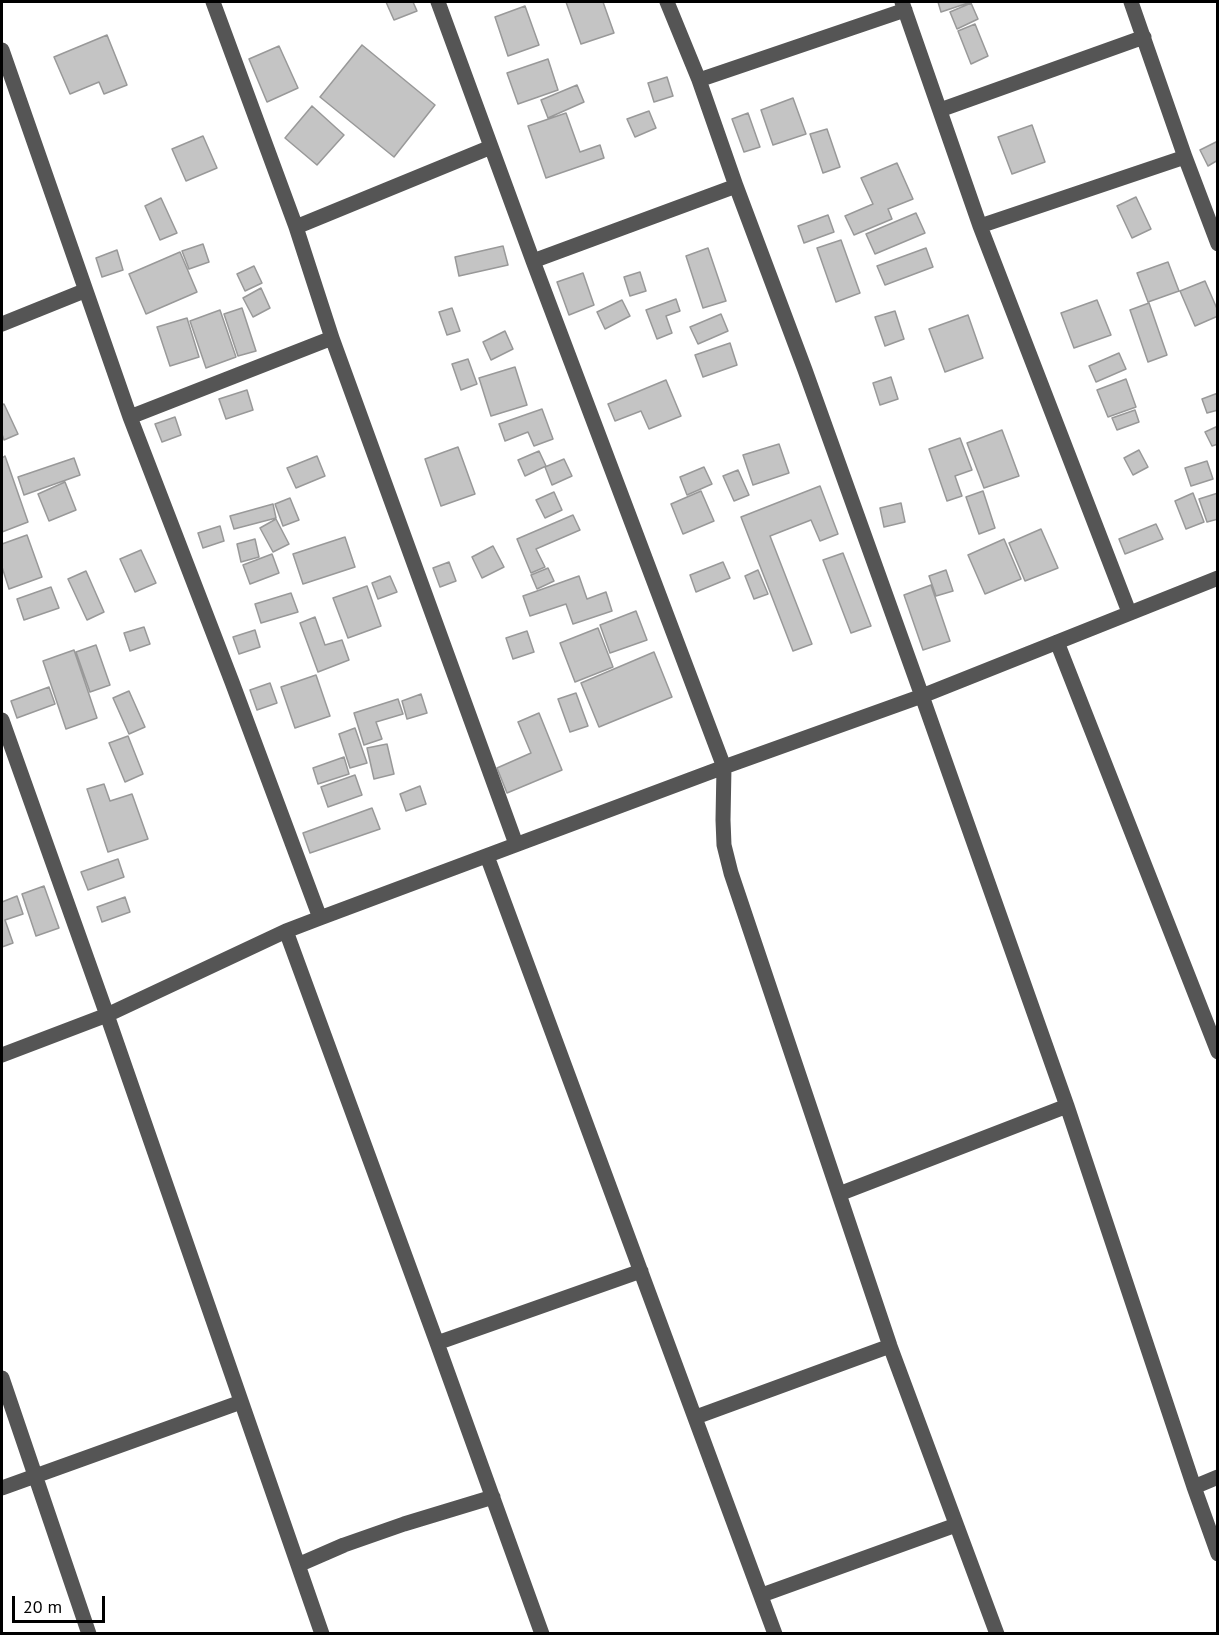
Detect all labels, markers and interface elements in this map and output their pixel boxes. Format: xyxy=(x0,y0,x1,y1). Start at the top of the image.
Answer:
scale bar xyxy=(15,1584,108,1622)
text: 20 m xyxy=(23,1595,62,1618)

